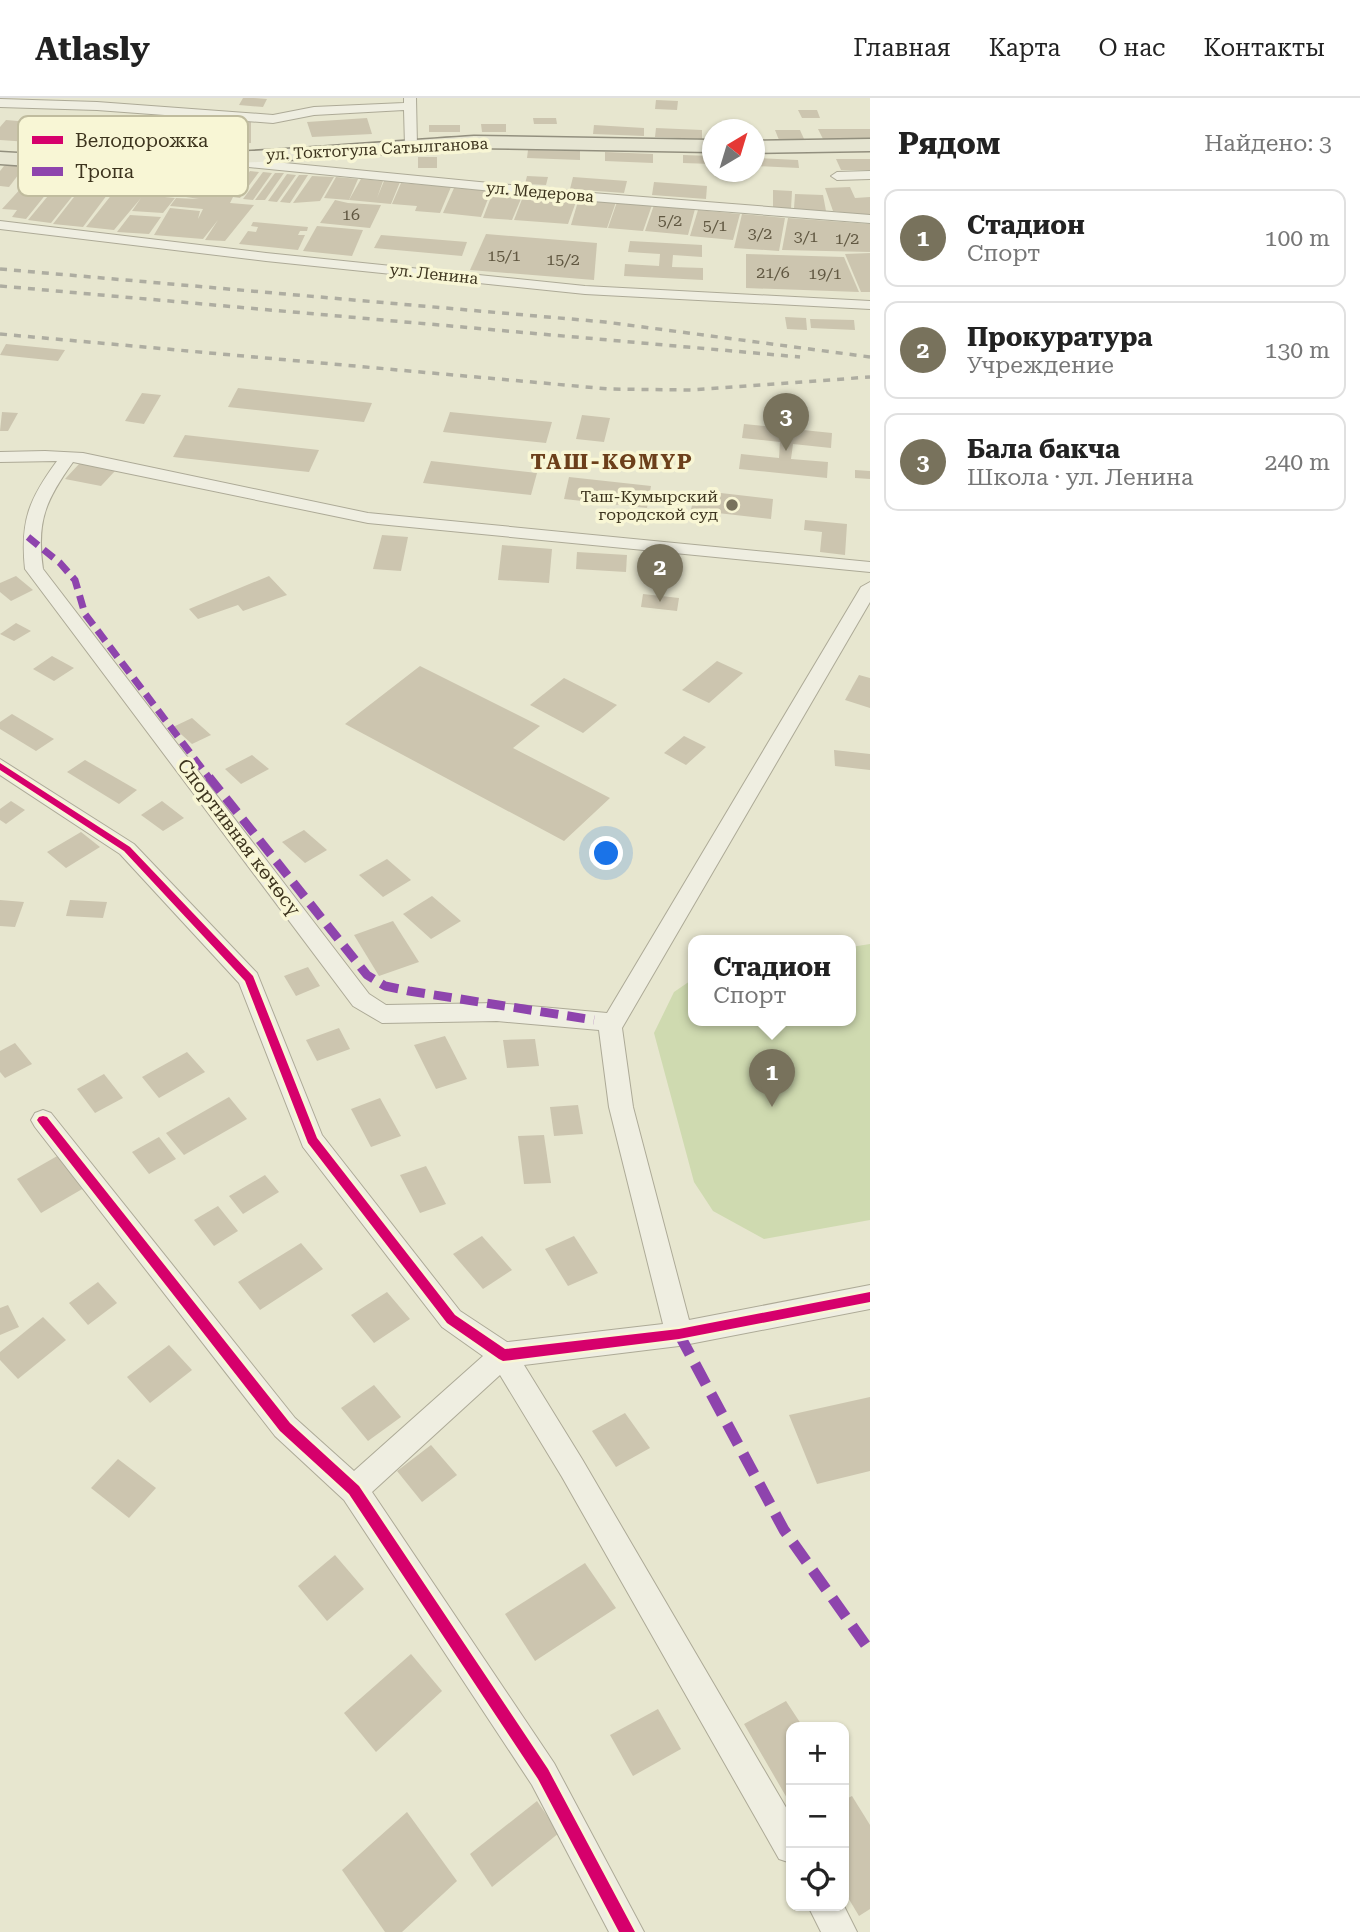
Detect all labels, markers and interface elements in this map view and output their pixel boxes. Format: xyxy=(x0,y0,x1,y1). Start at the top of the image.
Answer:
text: Atlasly xyxy=(35,29,150,68)
text: Главная xyxy=(853,34,951,62)
text: Карта xyxy=(989,34,1060,62)
text: О нас xyxy=(1098,34,1165,62)
text: Контакты xyxy=(1203,34,1325,62)
legend xyxy=(18,116,248,196)
north arrow xyxy=(702,119,765,182)
text: Рядом xyxy=(898,126,1000,161)
text: Велодорожка xyxy=(75,129,209,152)
text: Найдено: 3 xyxy=(1204,130,1332,157)
street label: ул. Токтогула Сатылганова xyxy=(265,134,489,164)
text: Тропа xyxy=(75,160,135,183)
street label: ул. Медерова xyxy=(485,178,595,206)
house number: 16 xyxy=(342,205,360,224)
text: Стадион xyxy=(967,210,1085,240)
house number: 5/2 xyxy=(658,211,682,230)
house number: 5/1 xyxy=(703,216,727,235)
house number: 3/2 xyxy=(748,224,772,243)
text: 1 xyxy=(917,225,929,252)
text: 100 m xyxy=(1265,225,1330,252)
house number: 3/1 xyxy=(794,227,818,246)
house number: 1/2 xyxy=(835,229,859,248)
text: Спорт xyxy=(967,240,1040,267)
house number: 15/1 xyxy=(487,246,521,265)
house number: 15/2 xyxy=(546,250,580,269)
street label: ул. Ленина xyxy=(389,260,479,288)
house number: 21/6 xyxy=(756,263,790,282)
house number: 19/1 xyxy=(808,264,842,283)
text: Прокуратура xyxy=(967,322,1153,352)
text: 2 xyxy=(917,337,929,364)
text: 130 m xyxy=(1265,337,1330,364)
text: Учреждение xyxy=(967,352,1114,379)
pin: 3 xyxy=(763,393,809,451)
text: Бала бакча xyxy=(967,434,1120,464)
text: 3 xyxy=(917,449,929,476)
text: 240 m xyxy=(1265,449,1330,476)
district label: ТАШ-КӨМҮР xyxy=(530,450,694,474)
text: Школа · ул. Ленина xyxy=(967,464,1194,491)
place label: Таш-Кумырский городской суд xyxy=(581,487,718,524)
marker: Таш-Кумырский городской суд xyxy=(724,497,740,513)
pin: 2 xyxy=(637,544,683,602)
street label: Спортивная көчөсү xyxy=(173,754,305,920)
your location xyxy=(589,836,623,870)
popup xyxy=(688,935,856,1026)
text: Стадион xyxy=(713,952,831,982)
text: Спорт xyxy=(713,982,786,1009)
pin: 1 xyxy=(749,1049,795,1107)
map controls xyxy=(786,1722,849,1911)
button: + xyxy=(786,1722,849,1785)
button: − xyxy=(786,1785,849,1848)
button: locate xyxy=(786,1848,849,1911)

